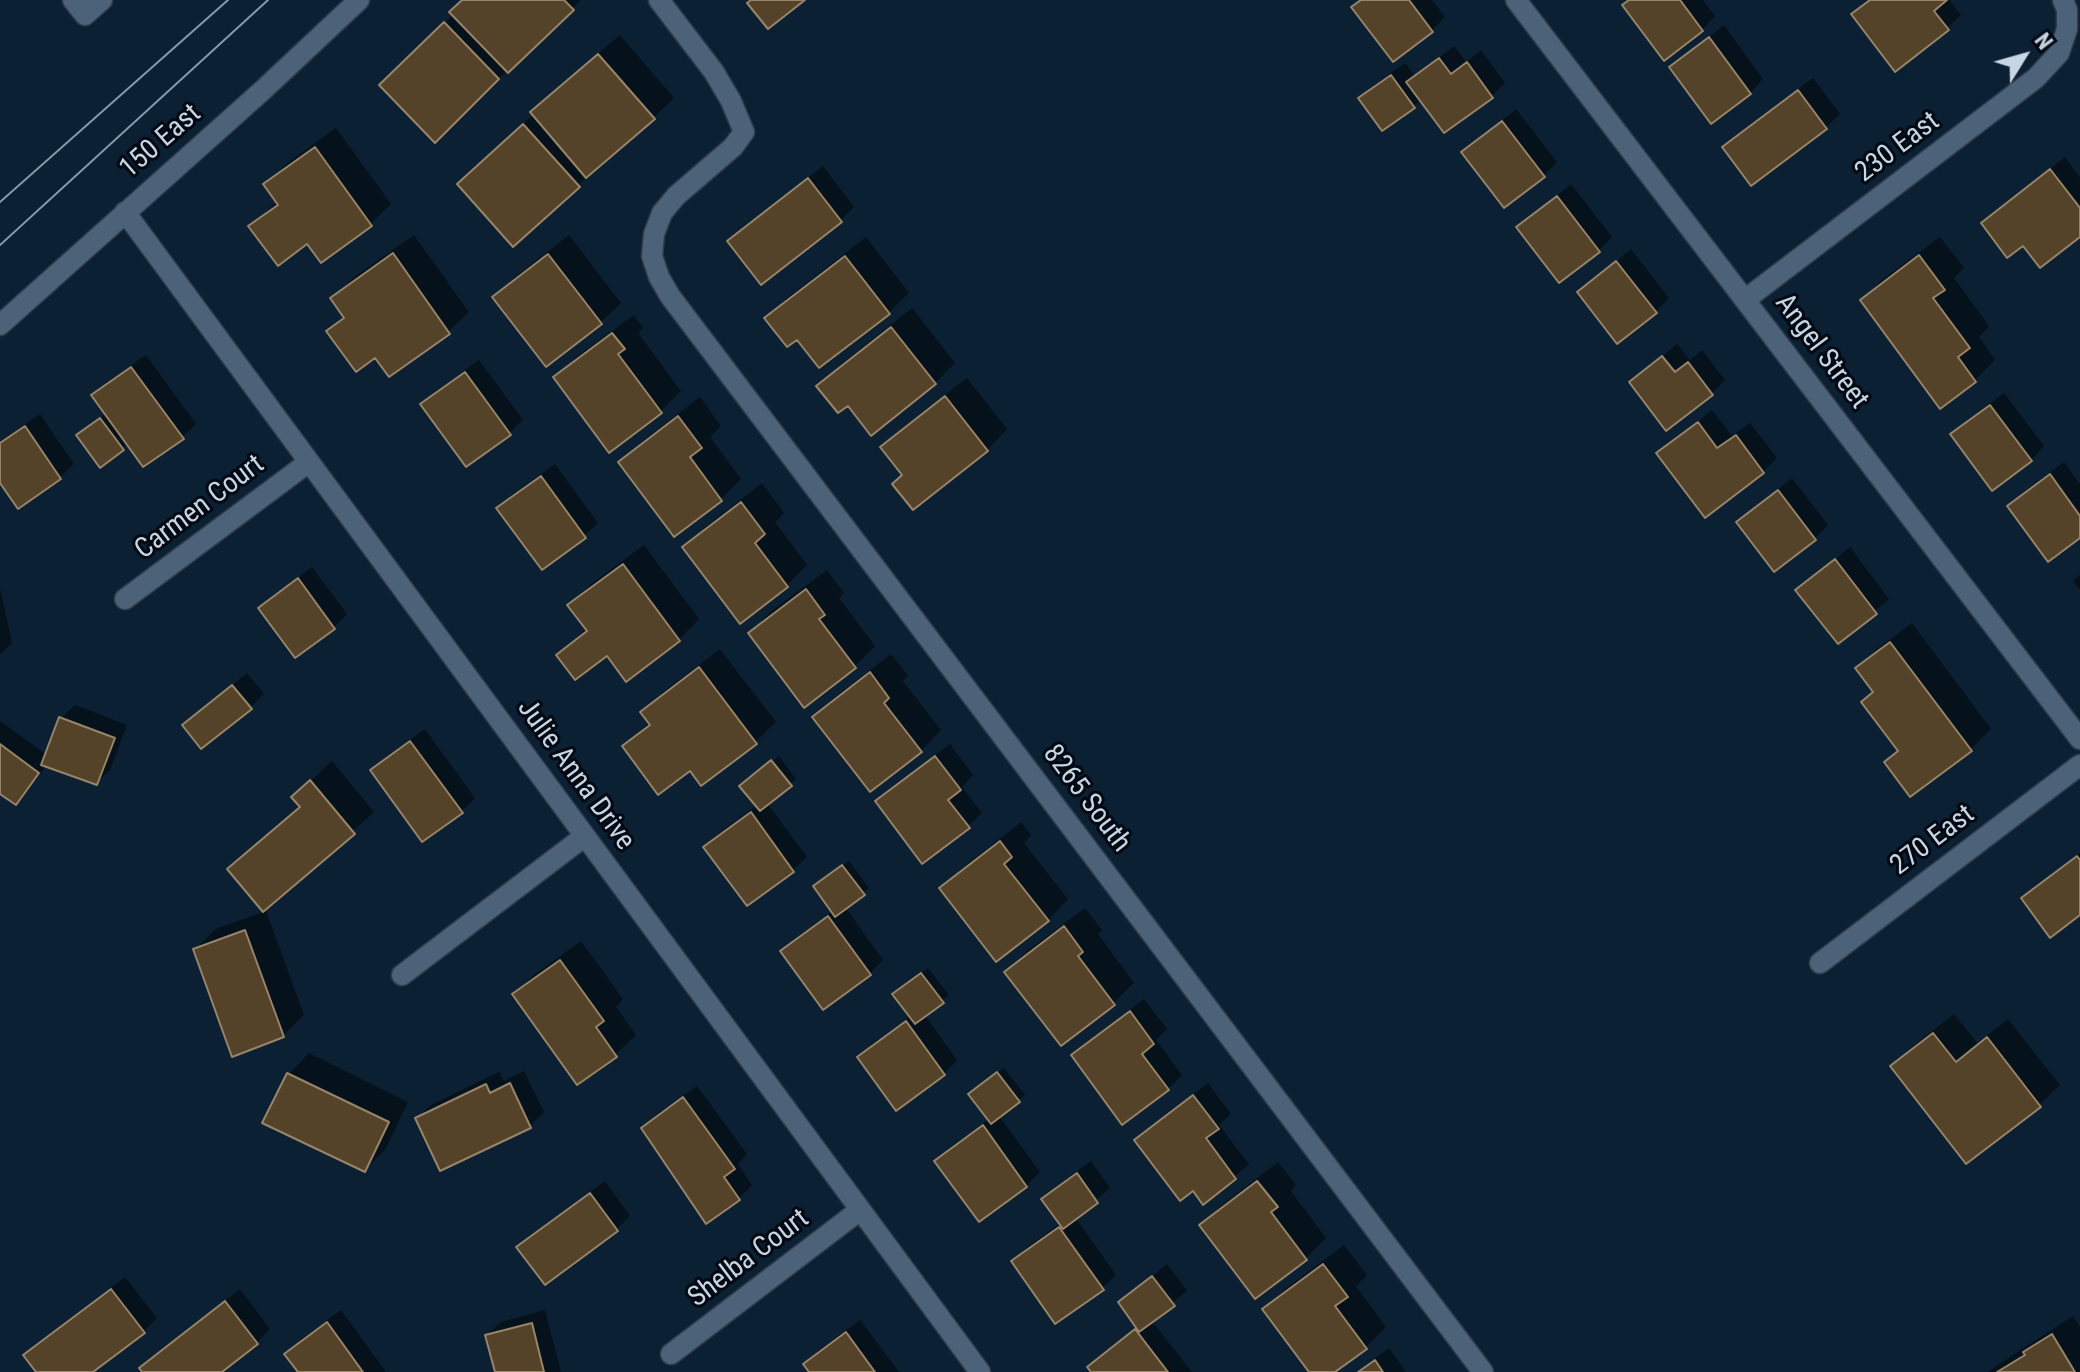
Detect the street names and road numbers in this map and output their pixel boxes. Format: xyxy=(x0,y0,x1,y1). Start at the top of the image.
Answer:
street label: 150 East xyxy=(114,98,208,186)
street label: 230 East xyxy=(1849,106,1947,190)
street label: Angel Street xyxy=(1767,288,1875,416)
street label: Carmen Court xyxy=(129,449,271,567)
street label: Julie Anna Drive xyxy=(509,693,641,857)
street label: 8265 South xyxy=(1035,739,1137,859)
street label: 270 East xyxy=(1884,799,1982,883)
street label: Shelba Court xyxy=(682,1203,816,1315)

